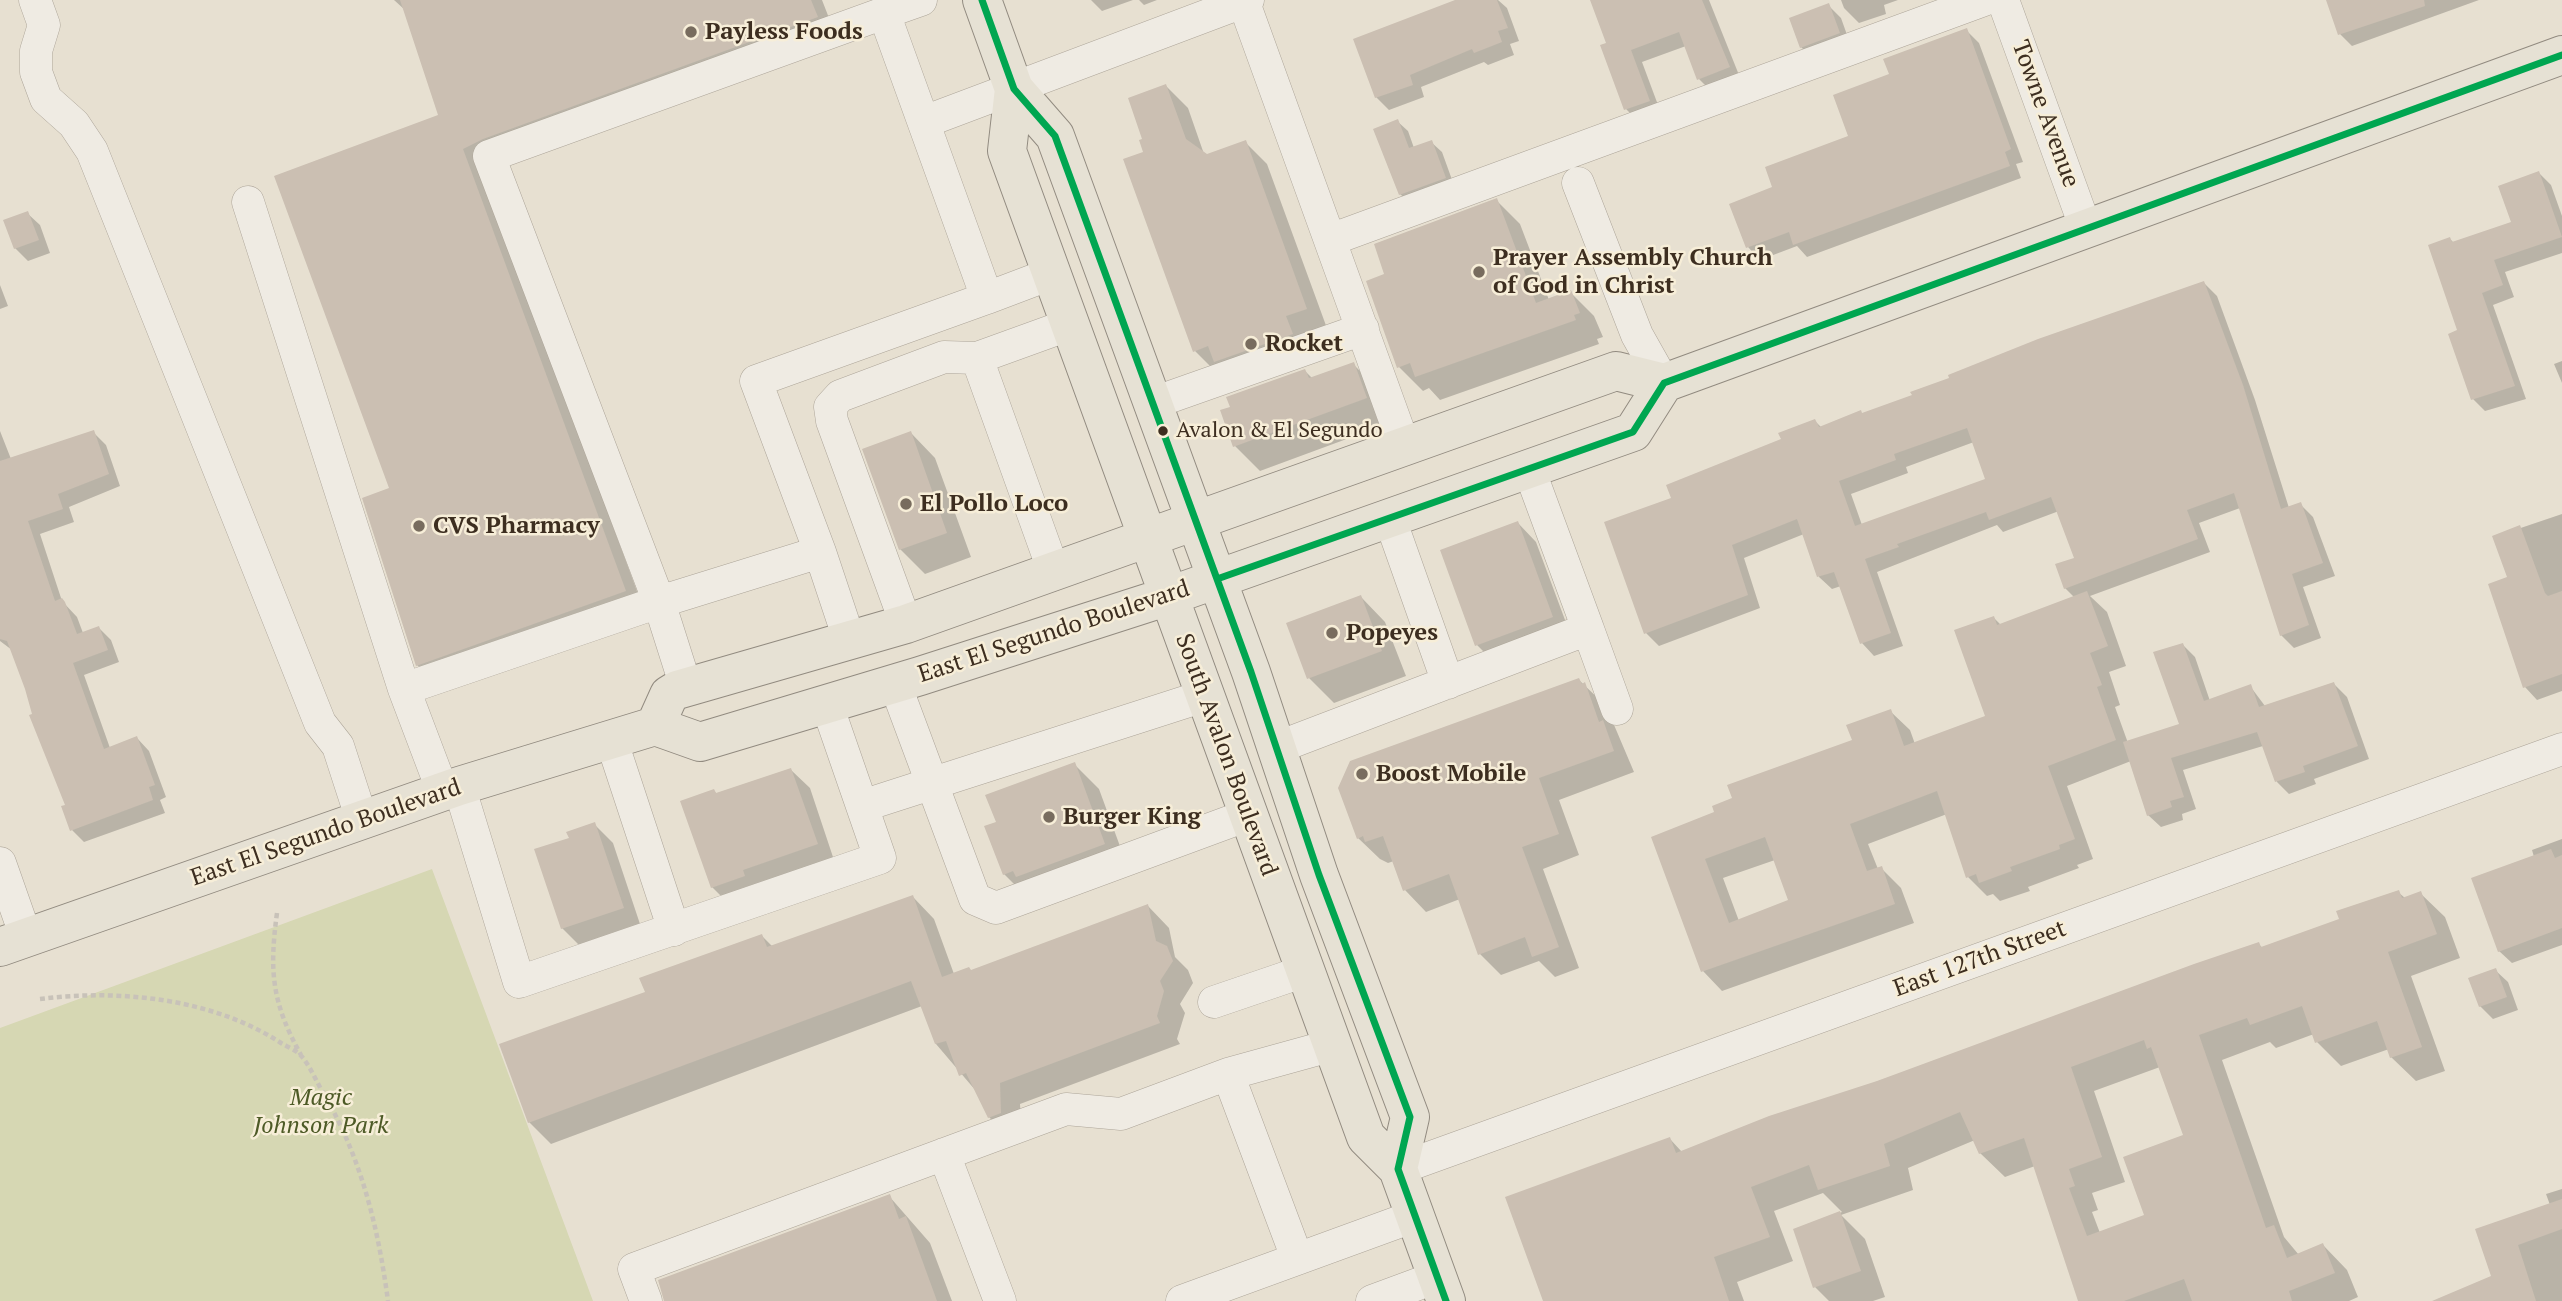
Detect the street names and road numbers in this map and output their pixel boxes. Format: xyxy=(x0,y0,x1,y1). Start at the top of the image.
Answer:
street label: Towne Avenue xyxy=(2005,36,2085,192)
street label: East El Segundo Boulevard xyxy=(915,574,1193,690)
street label: South Avalon Boulevard xyxy=(1169,630,1283,880)
street label: East El Segundo Boulevard xyxy=(187,773,465,893)
street label: East 127th Street xyxy=(1890,914,2070,1004)

